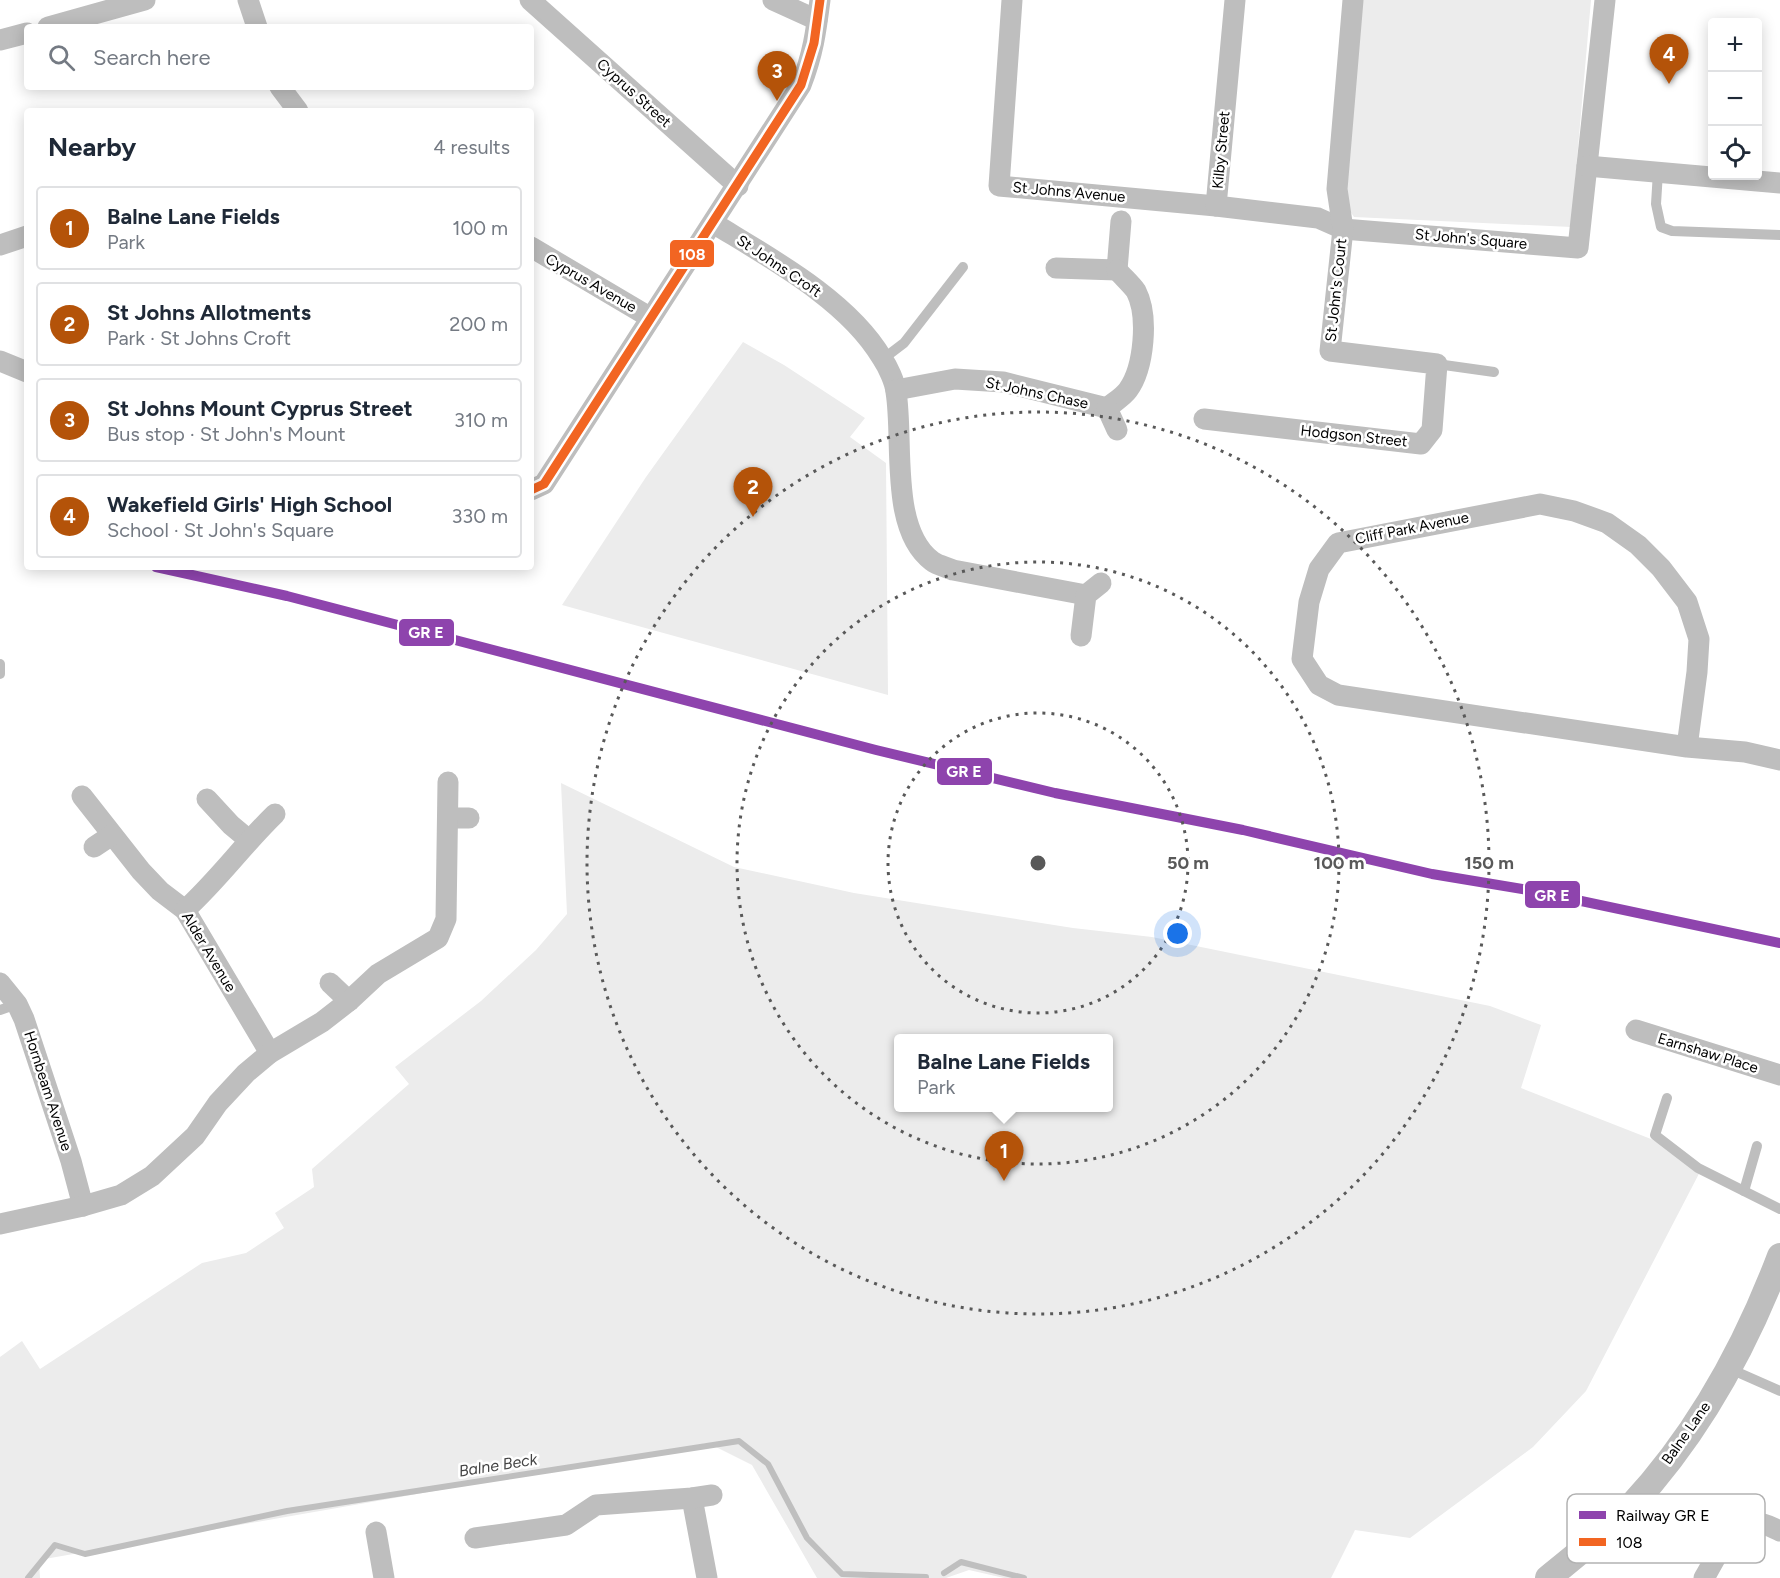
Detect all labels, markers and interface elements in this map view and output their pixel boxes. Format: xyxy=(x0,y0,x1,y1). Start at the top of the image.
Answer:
map controls xyxy=(1708,18,1762,180)
button: + xyxy=(1708,18,1762,72)
search box xyxy=(24,24,534,90)
pin: 4 xyxy=(1650,34,1688,84)
icon: search xyxy=(45,41,78,74)
text: Search here xyxy=(93,44,211,71)
pin: 3 xyxy=(758,51,796,101)
street label: Cyprus Street xyxy=(593,55,675,131)
button: − xyxy=(1708,72,1762,126)
street label: Kilby Street xyxy=(1209,110,1233,190)
button: locate xyxy=(1708,126,1762,180)
text: Nearby xyxy=(48,131,136,163)
text: 4 results xyxy=(433,135,510,159)
street label: St Johns Avenue xyxy=(1012,178,1126,206)
text: Balne Lane Fields xyxy=(107,203,280,230)
text: 1 xyxy=(65,216,74,240)
text: 100 m xyxy=(452,216,508,240)
street label: St John's Square xyxy=(1414,225,1528,253)
text: Park xyxy=(107,230,145,254)
street label: St Johns Croft xyxy=(733,231,825,301)
street label: St John's Court xyxy=(1322,237,1350,343)
line badge: 108 xyxy=(669,239,715,268)
text: 108 xyxy=(679,245,706,264)
street label: Cyprus Avenue xyxy=(542,250,640,316)
text: St Johns Allotments xyxy=(107,299,311,326)
text: 2 xyxy=(64,312,75,336)
text: 200 m xyxy=(449,312,508,336)
text: Park · St Johns Croft xyxy=(107,326,291,350)
street label: St Johns Chase xyxy=(984,373,1090,413)
text: St Johns Mount Cyprus Street xyxy=(107,395,413,422)
text: 3 xyxy=(64,408,75,432)
text: 310 m xyxy=(454,408,508,432)
street label: Hodgson Street xyxy=(1300,421,1409,451)
text: Bus stop · St John's Mount xyxy=(107,422,346,446)
pin: 2 xyxy=(734,468,772,517)
text: Wakefield Girls' High School xyxy=(107,491,392,518)
text: 4 xyxy=(63,504,76,528)
text: 330 m xyxy=(451,504,508,528)
street label: Cliff Park Avenue xyxy=(1354,508,1470,548)
text: School · St John's Square xyxy=(107,518,334,542)
line badge: GR E xyxy=(398,618,455,647)
text: GR E xyxy=(408,623,444,642)
line badge: GR E xyxy=(936,757,993,786)
text: GR E xyxy=(946,762,982,781)
text: 50 m xyxy=(1167,852,1209,874)
text: 100 m xyxy=(1314,852,1364,874)
text: 150 m xyxy=(1464,852,1514,874)
centre of rings xyxy=(1028,853,1048,873)
line badge: GR E xyxy=(1524,880,1581,909)
text: GR E xyxy=(1534,886,1570,905)
street label: Alder Avenue xyxy=(178,909,240,995)
your location xyxy=(1163,919,1192,948)
street label: Hornbeam Avenue xyxy=(20,1029,76,1153)
street label: Earnshaw Place xyxy=(1656,1029,1760,1077)
popup xyxy=(894,1034,1113,1112)
text: Balne Lane Fields xyxy=(917,1048,1090,1075)
text: Park xyxy=(917,1075,955,1099)
pin: 1 xyxy=(984,1132,1024,1181)
street label: Balne Lane xyxy=(1658,1398,1714,1468)
water label: Balne Beck xyxy=(457,1449,540,1481)
legend xyxy=(1567,1494,1765,1563)
text: Railway GR E xyxy=(1616,1506,1710,1525)
text: 108 xyxy=(1616,1533,1643,1552)

